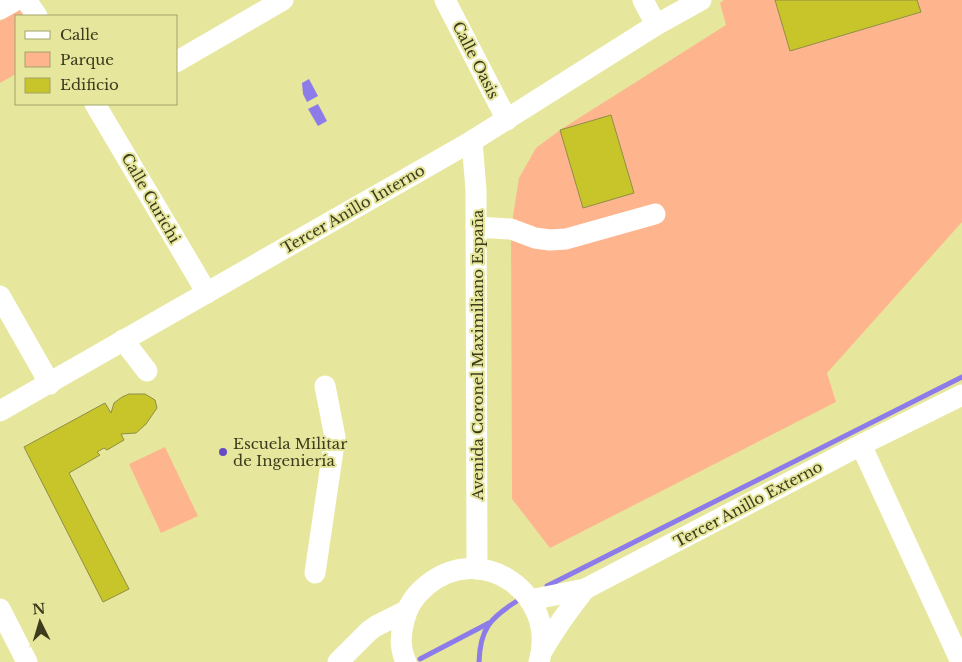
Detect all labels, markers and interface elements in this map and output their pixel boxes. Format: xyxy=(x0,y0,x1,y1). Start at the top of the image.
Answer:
legend xyxy=(15,15,178,105)
street label: Calle Oasis xyxy=(448,18,504,102)
text: Calle xyxy=(60,25,99,44)
text: Parque xyxy=(60,50,114,69)
text: Edificio xyxy=(60,75,119,94)
street label: Calle Curichi xyxy=(118,150,184,246)
street label: Tercer Anillo Interno xyxy=(278,160,428,258)
street label: Avenida Coronel Maximiliano España xyxy=(468,209,487,501)
place label: Escuela Militar de Ingeniería xyxy=(233,434,348,470)
marker: Escuela Militar de Ingeniería xyxy=(217,446,229,458)
street label: Tercer Anillo Externo xyxy=(670,457,826,551)
north arrow xyxy=(15,597,65,647)
text: N xyxy=(32,600,46,619)

